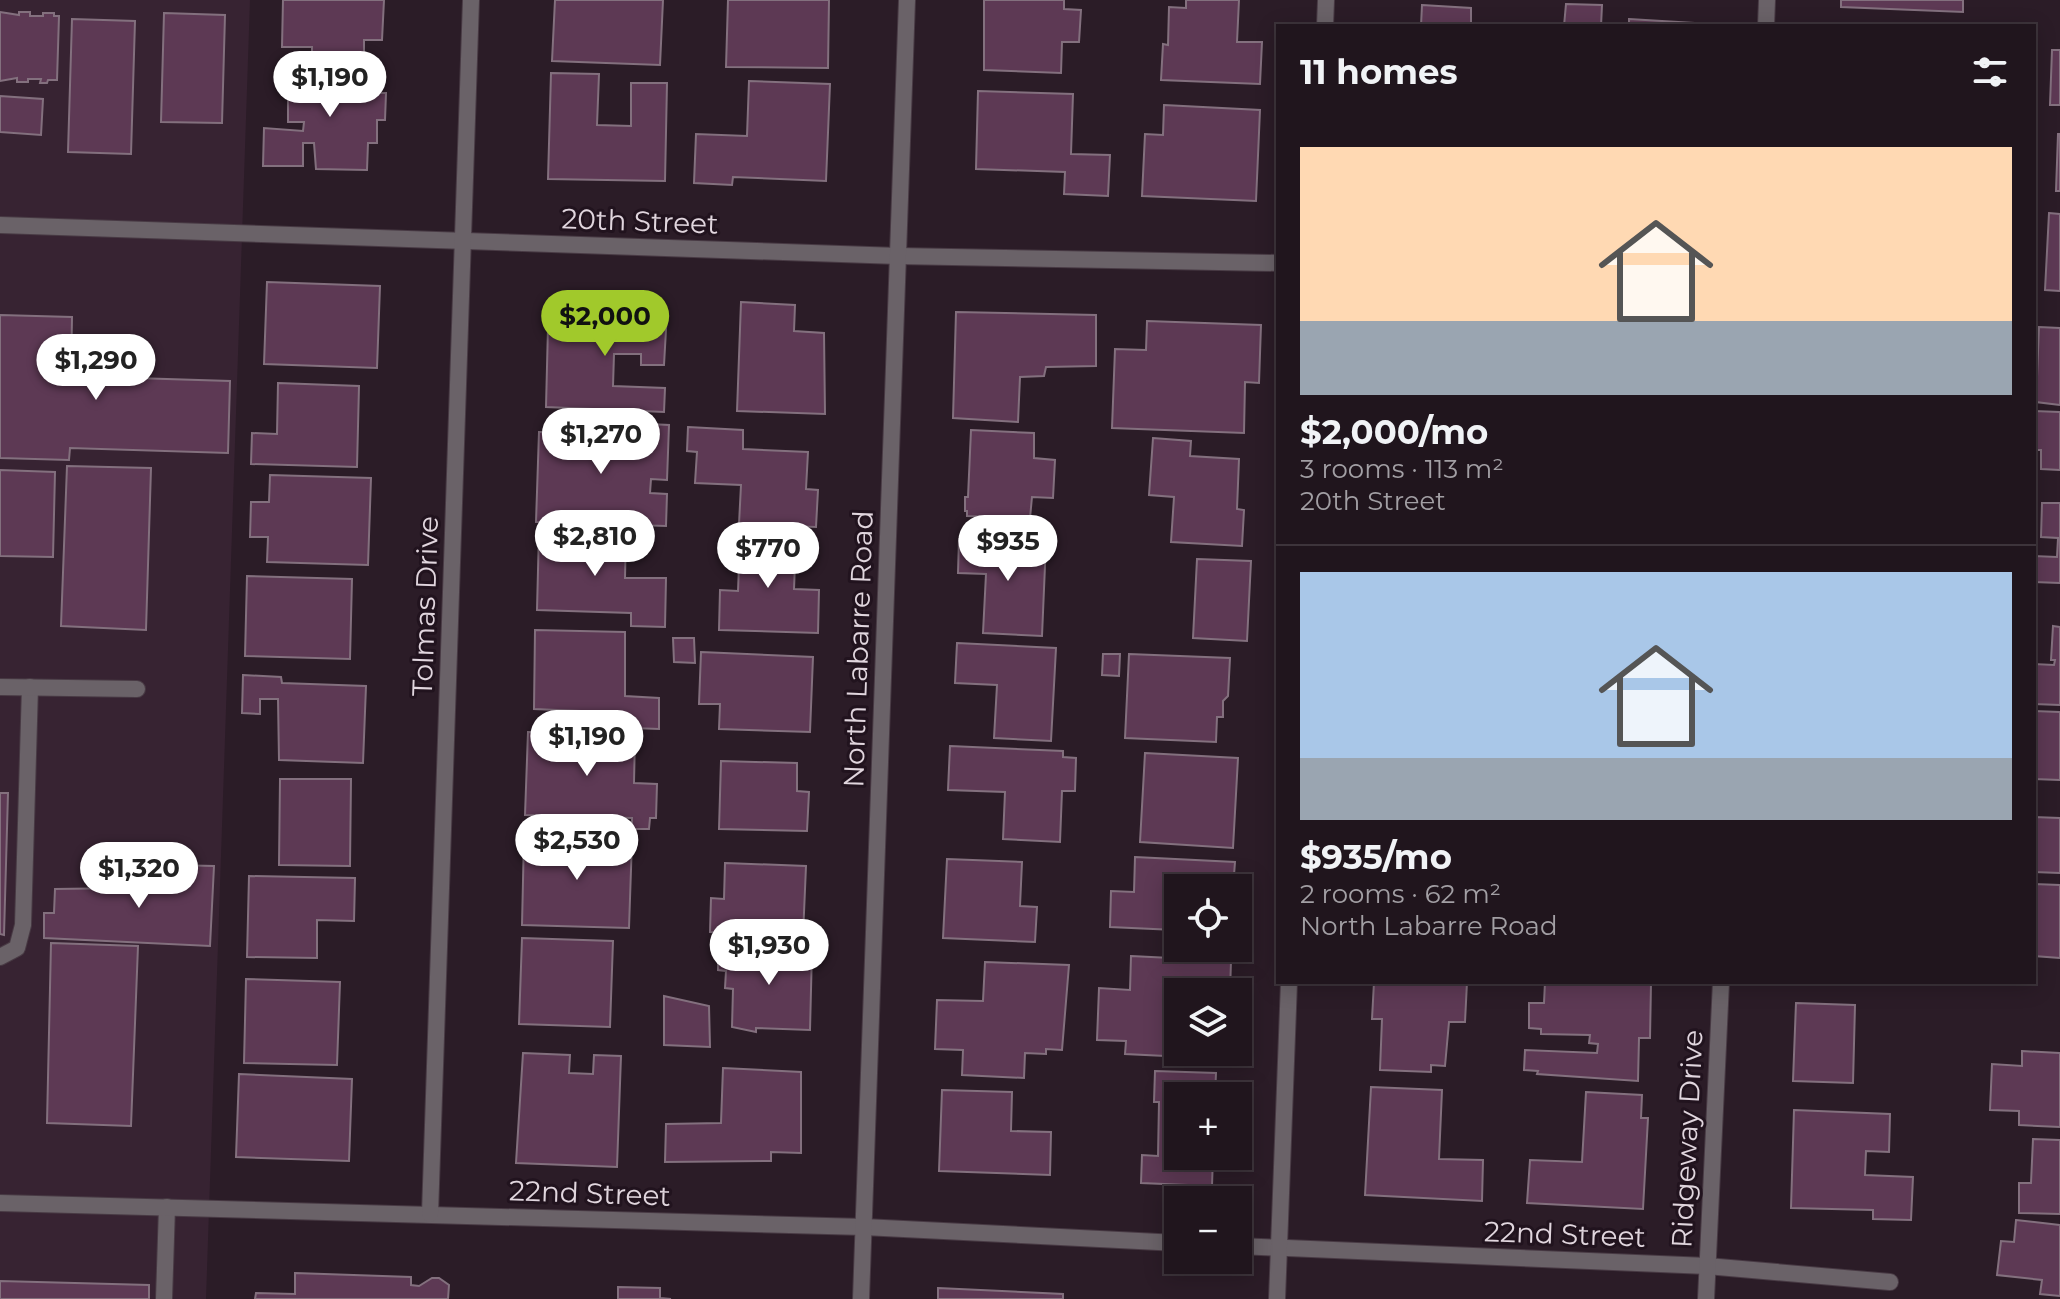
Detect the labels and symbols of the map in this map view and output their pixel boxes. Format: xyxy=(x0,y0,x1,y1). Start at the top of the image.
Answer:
pin: $1,190 xyxy=(265,51,395,119)
street label: 20th Street xyxy=(561,201,719,241)
pin: $2,000 xyxy=(540,290,670,358)
pin: $1,290 xyxy=(31,334,161,402)
pin: $1,270 xyxy=(536,408,666,476)
pin: $2,810 xyxy=(530,510,660,578)
street label: North Labarre Road xyxy=(836,510,880,788)
street label: Tolmas Drive xyxy=(405,515,445,697)
pin: $935 xyxy=(961,515,1055,583)
pin: $770 xyxy=(721,522,815,590)
pin: $1,190 xyxy=(522,710,652,778)
pin: $2,530 xyxy=(512,814,642,882)
pin: $1,320 xyxy=(74,842,204,910)
pin: $1,930 xyxy=(704,919,834,987)
street label: Ridgeway Drive xyxy=(1664,1029,1710,1249)
street label: 22nd Street xyxy=(509,1173,671,1213)
street label: 22nd Street xyxy=(1484,1214,1646,1254)

